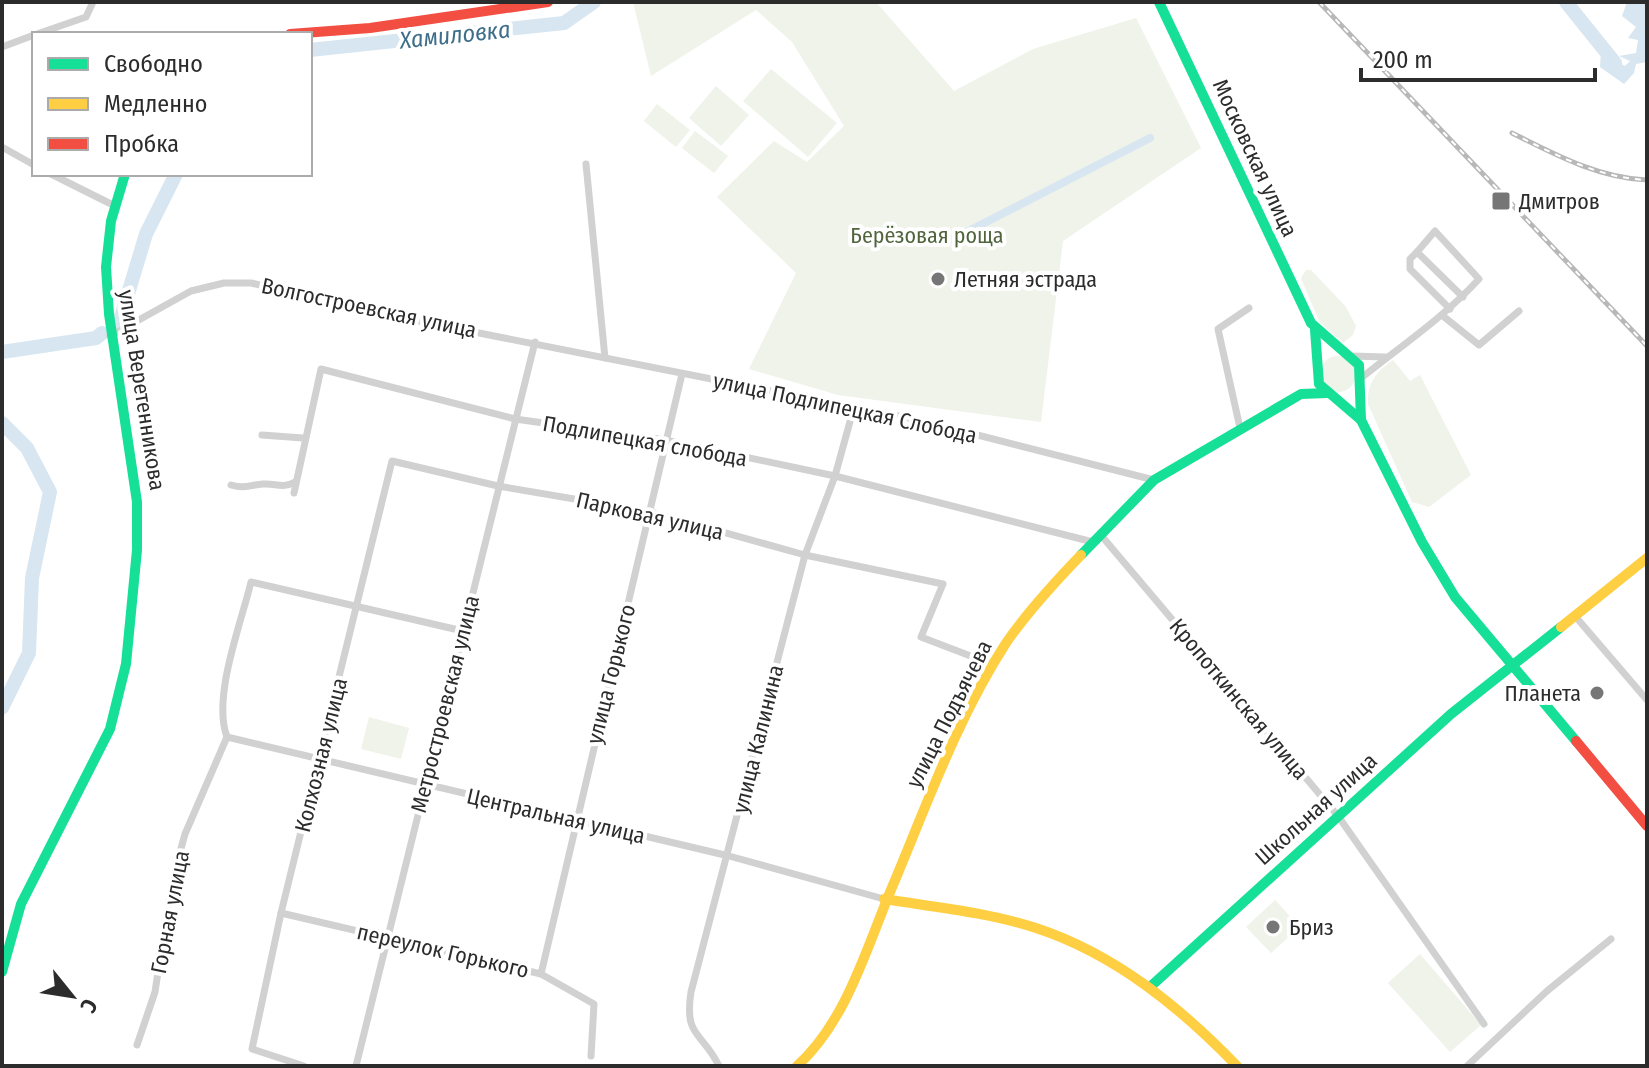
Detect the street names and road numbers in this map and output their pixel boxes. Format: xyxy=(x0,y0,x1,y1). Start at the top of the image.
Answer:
street label: Московская улица xyxy=(1207,75,1303,241)
street label: Волгостроевская улица xyxy=(259,272,479,344)
street label: улица Веретенникова xyxy=(113,288,171,492)
street label: улица Подлипецкая Слобода xyxy=(711,367,979,449)
street label: Подлипецкая слобода xyxy=(541,410,749,472)
street label: Парковая улица xyxy=(574,486,726,546)
street label: Метростроевская улица xyxy=(405,593,485,815)
street label: улица Горького xyxy=(581,601,641,747)
street label: Кропоткинская улица xyxy=(1164,613,1314,785)
street label: улица Подъячева xyxy=(900,636,998,792)
street label: улица Калинина xyxy=(727,662,789,816)
street label: Колхозная улица xyxy=(289,675,353,835)
street label: Школьная улица xyxy=(1249,747,1383,871)
street label: Центральная улица xyxy=(464,782,648,850)
street label: Горная улица xyxy=(145,848,195,976)
street label: переулок Горького xyxy=(354,918,532,984)

